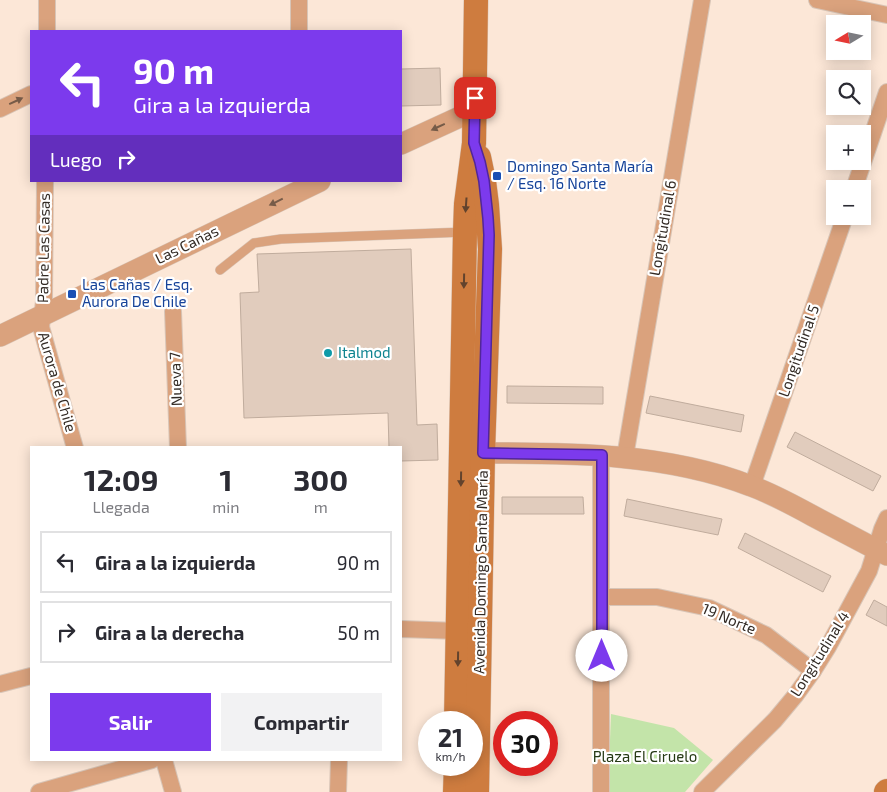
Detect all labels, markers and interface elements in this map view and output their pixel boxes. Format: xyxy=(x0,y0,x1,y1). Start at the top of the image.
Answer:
north arrow xyxy=(826,15,871,60)
map controls xyxy=(826,15,871,225)
text: 90 m xyxy=(133,49,214,91)
icon: left xyxy=(50,50,115,115)
button: search xyxy=(826,70,871,115)
pin xyxy=(454,77,496,119)
icon: arrive xyxy=(461,84,489,112)
text: Gira a la izquierda xyxy=(133,91,311,117)
one-way arrow xyxy=(9,97,23,105)
one-way arrow xyxy=(431,123,445,131)
button: + xyxy=(826,125,871,170)
icon: right xyxy=(112,145,140,173)
text: Luego xyxy=(50,148,102,171)
place label: Domingo Santa María / Esq. 16 Norte xyxy=(507,157,653,192)
marker: Domingo Santa María / Esq. 16 Norte xyxy=(491,170,503,182)
street label: Longitudinal 6 xyxy=(645,179,679,277)
button: − xyxy=(826,180,871,225)
street label: Padre Las Casas xyxy=(33,193,53,303)
one-way arrow xyxy=(462,197,470,213)
one-way arrow xyxy=(269,198,283,206)
street label: Las Cañas xyxy=(152,221,221,267)
one-way arrow xyxy=(460,273,468,289)
place label: Las Cañas / Esq. Aurora De Chile xyxy=(82,275,193,310)
marker: Las Cañas / Esq. Aurora De Chile xyxy=(66,288,78,300)
street label: Longitudinal 5 xyxy=(774,302,822,399)
street label: Aurora de Chile xyxy=(35,330,81,434)
place label: Italmod xyxy=(338,343,391,361)
marker: Italmod xyxy=(322,347,334,359)
street label: Nueva 7 xyxy=(165,351,185,406)
text: 12:09 xyxy=(84,461,159,497)
text: 1 xyxy=(219,461,232,497)
text: 300 xyxy=(293,461,348,497)
street label: Avenida Domingo Santa María xyxy=(469,470,491,674)
one-way arrow xyxy=(456,471,464,487)
text: Llegada xyxy=(93,497,150,516)
text: min xyxy=(212,497,240,516)
text: m xyxy=(314,497,328,516)
icon: left xyxy=(52,548,80,576)
text: Gira a la izquierda xyxy=(95,551,256,574)
text: 90 m xyxy=(337,551,380,574)
street label: 19 Norte xyxy=(700,599,759,637)
street label: Longitudinal 4 xyxy=(786,607,853,699)
icon: right xyxy=(52,618,80,646)
text: Gira a la derecha xyxy=(95,621,244,644)
text: 50 m xyxy=(337,621,380,644)
position arrow xyxy=(575,629,627,681)
one-way arrow xyxy=(453,651,461,667)
button: Salir xyxy=(50,693,211,751)
button: Compartir xyxy=(221,693,382,751)
speed limit sign: 30 xyxy=(493,711,558,776)
text: 21 xyxy=(438,722,463,752)
park label: Plaza El Ciruelo xyxy=(593,747,697,765)
text: km/h xyxy=(436,749,465,763)

